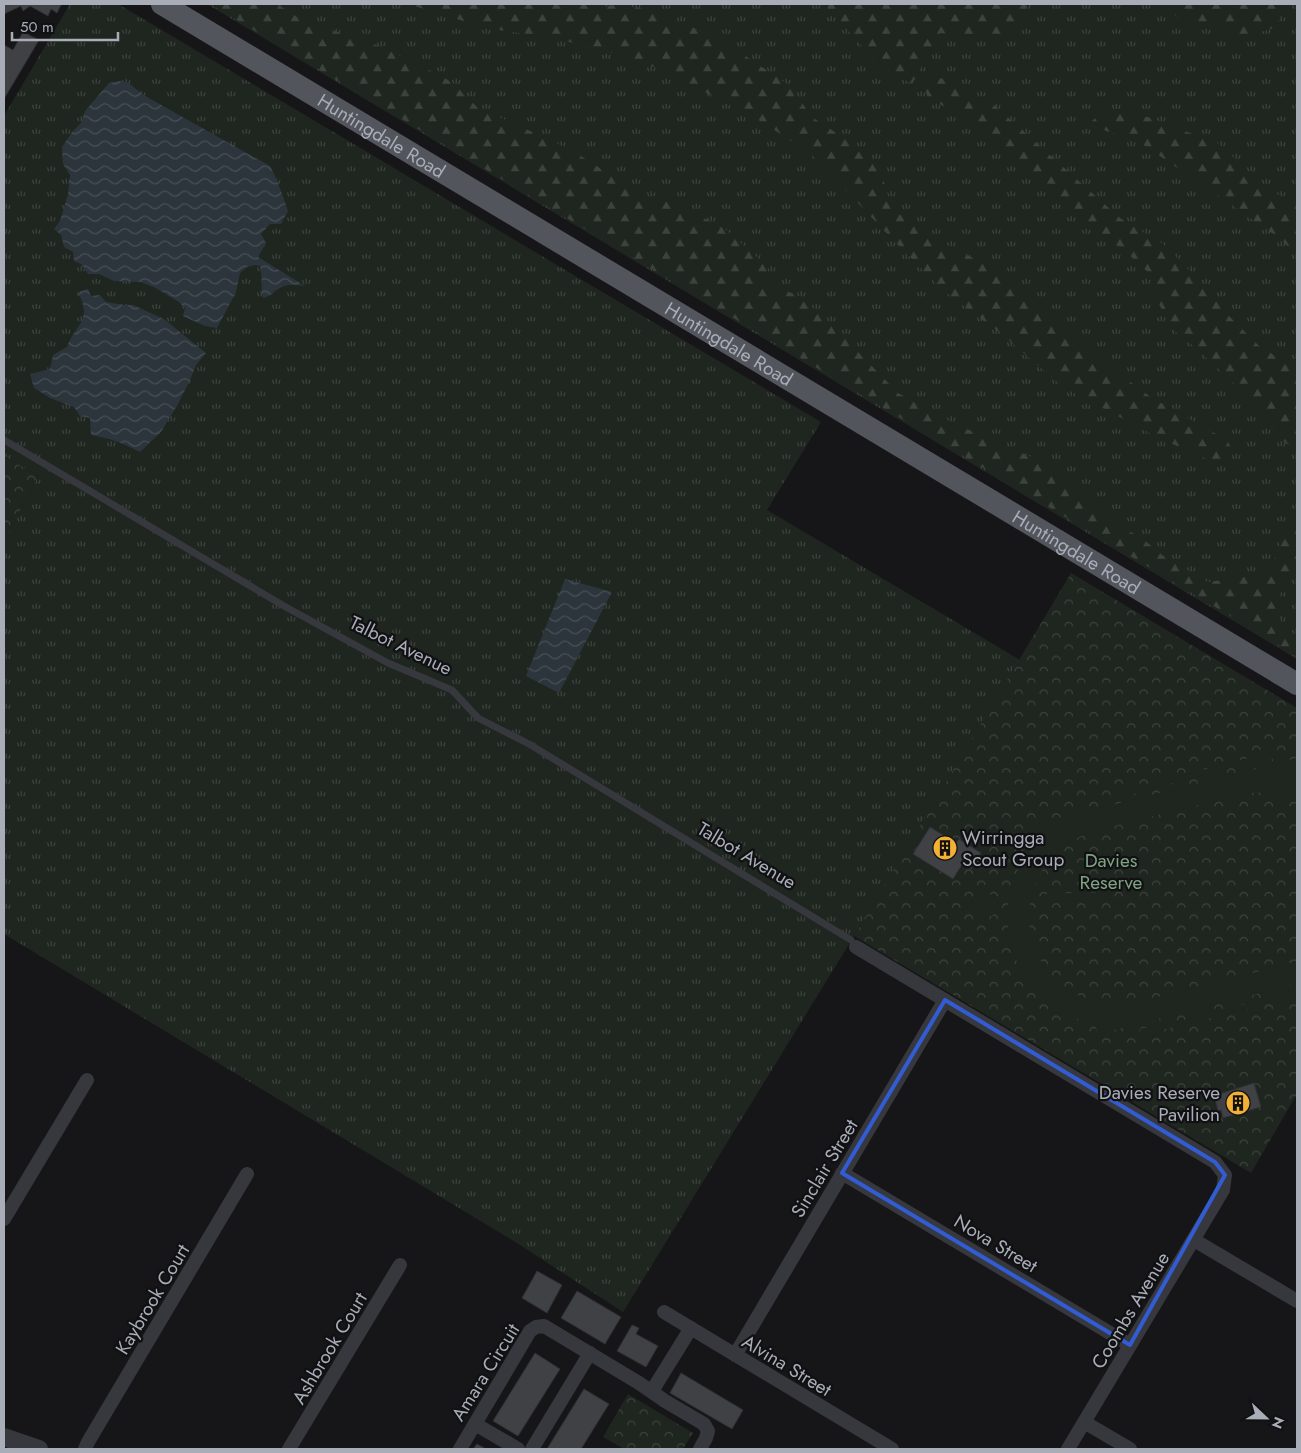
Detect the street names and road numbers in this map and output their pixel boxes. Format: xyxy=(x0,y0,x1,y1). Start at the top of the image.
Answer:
street label: Huntingdale Road xyxy=(312,87,450,185)
street label: Huntingdale Road xyxy=(660,295,798,393)
street label: Huntingdale Road xyxy=(1007,504,1145,601)
street label: Talbot Avenue xyxy=(345,609,457,682)
street label: Talbot Avenue xyxy=(692,815,801,896)
street label: Sinclair Street xyxy=(784,1114,865,1223)
street label: Nova Street xyxy=(949,1208,1043,1279)
street label: Kaybrook Court xyxy=(109,1239,196,1360)
street label: Coombs Avenue xyxy=(1085,1247,1176,1374)
street label: Ashbrook Court xyxy=(285,1287,374,1409)
street label: Amara Circuit xyxy=(445,1318,526,1426)
street label: Alvina Street xyxy=(737,1328,837,1403)

